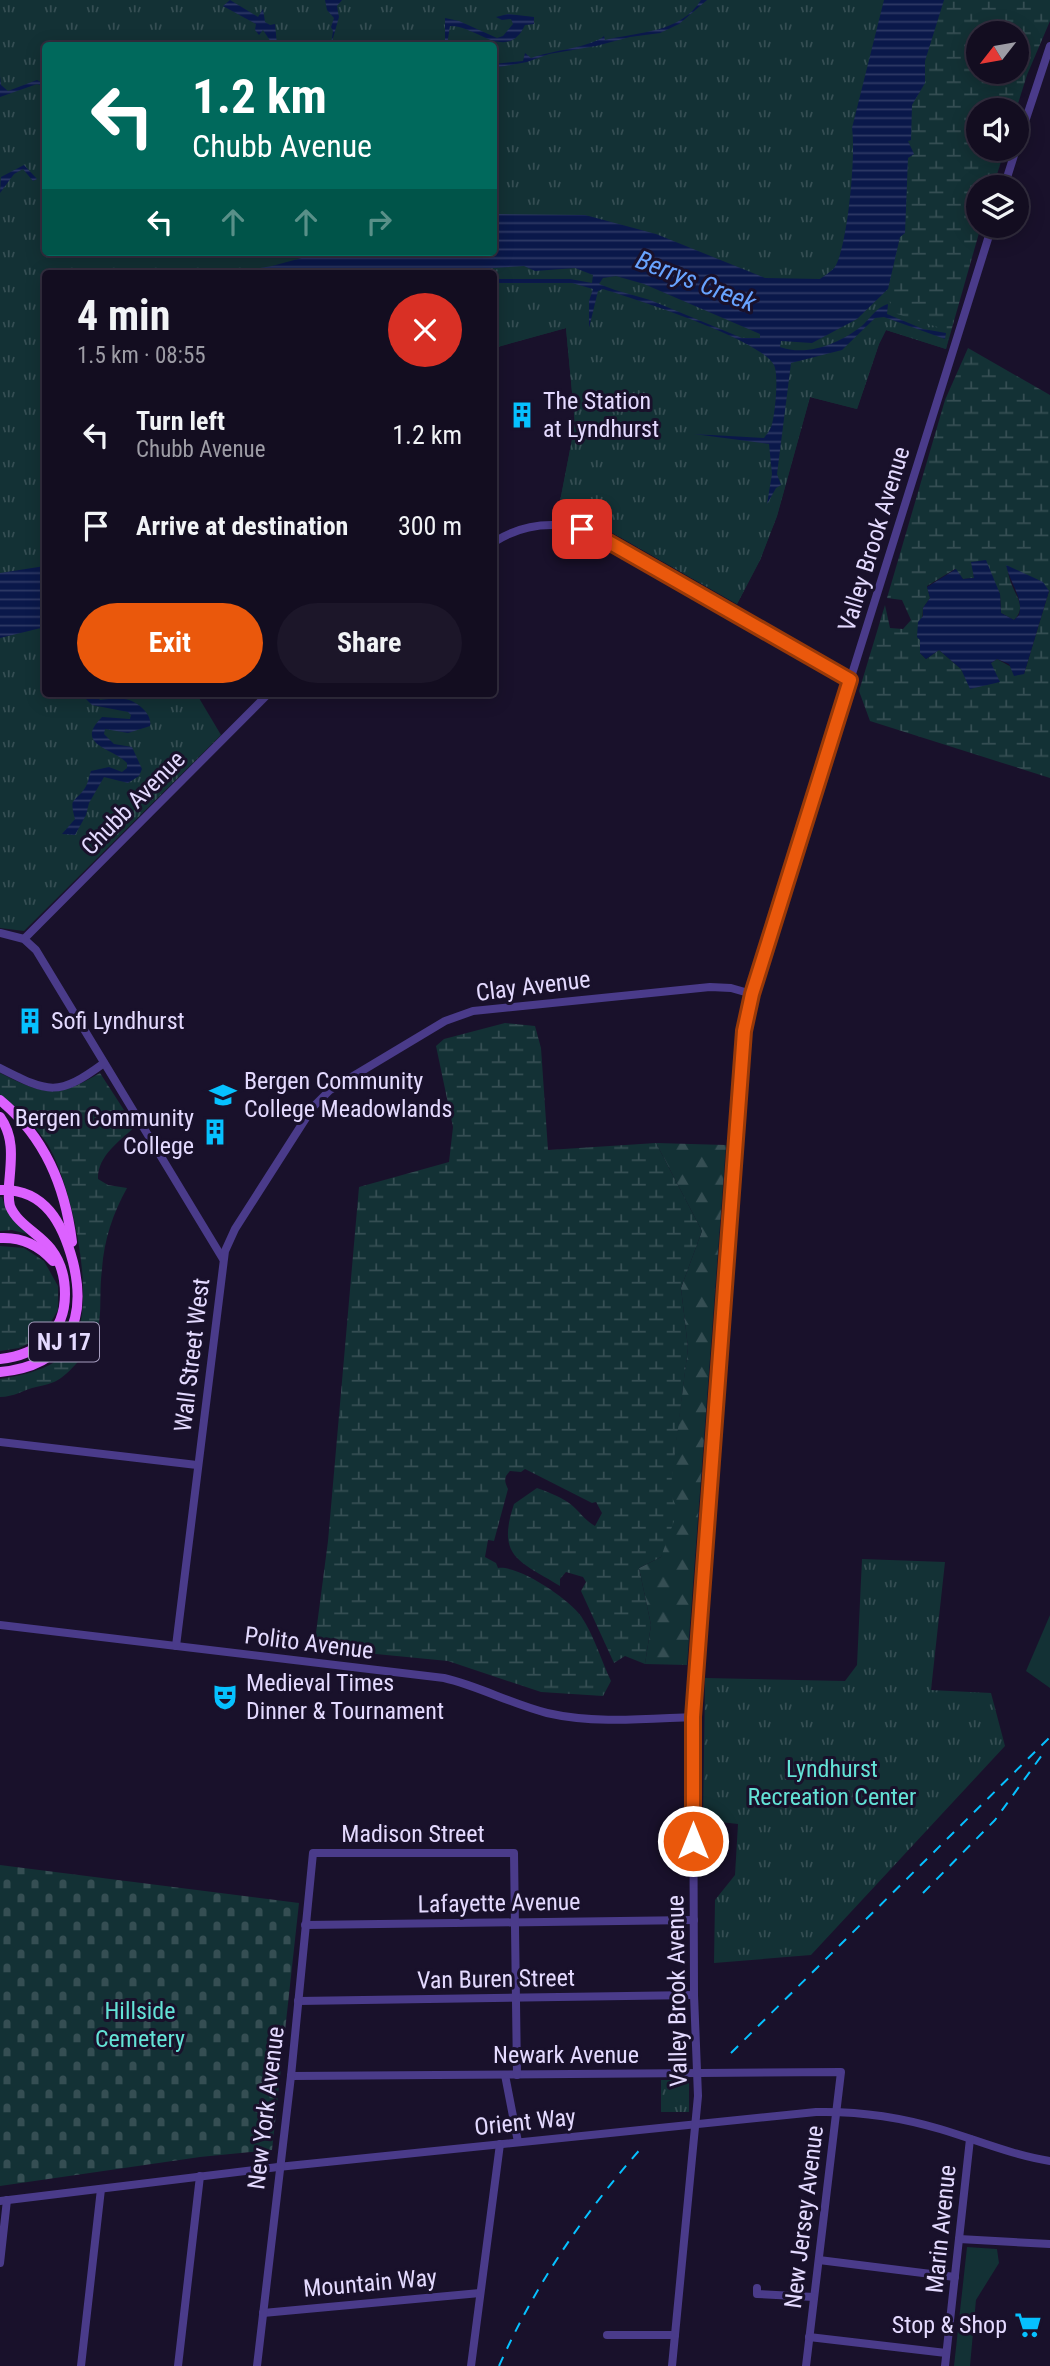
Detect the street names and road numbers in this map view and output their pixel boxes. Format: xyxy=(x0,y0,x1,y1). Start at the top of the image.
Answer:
street label: Valley Brook Avenue xyxy=(833,443,915,635)
street label: Chubb Avenue xyxy=(75,745,191,861)
street label: Clay Avenue xyxy=(474,965,592,1007)
street label: Wall Street West xyxy=(169,1276,215,1434)
road number: NJ 17 xyxy=(29,1322,99,1362)
street label: Polito Avenue xyxy=(243,1621,375,1665)
street label: Madison Street xyxy=(341,1820,485,1848)
street label: Lafayette Avenue xyxy=(417,1888,581,1918)
street label: Valley Brook Avenue xyxy=(661,1895,693,2087)
street label: Van Buren Street xyxy=(417,1964,575,1994)
street label: New York Avenue xyxy=(242,2025,290,2191)
street label: Newark Avenue xyxy=(493,2041,639,2069)
street label: Orient Way xyxy=(473,2103,577,2141)
street label: New Jersey Avenue xyxy=(779,2124,829,2310)
street label: Marin Avenue xyxy=(920,2164,962,2294)
street label: Mountain Way xyxy=(302,2263,438,2303)

